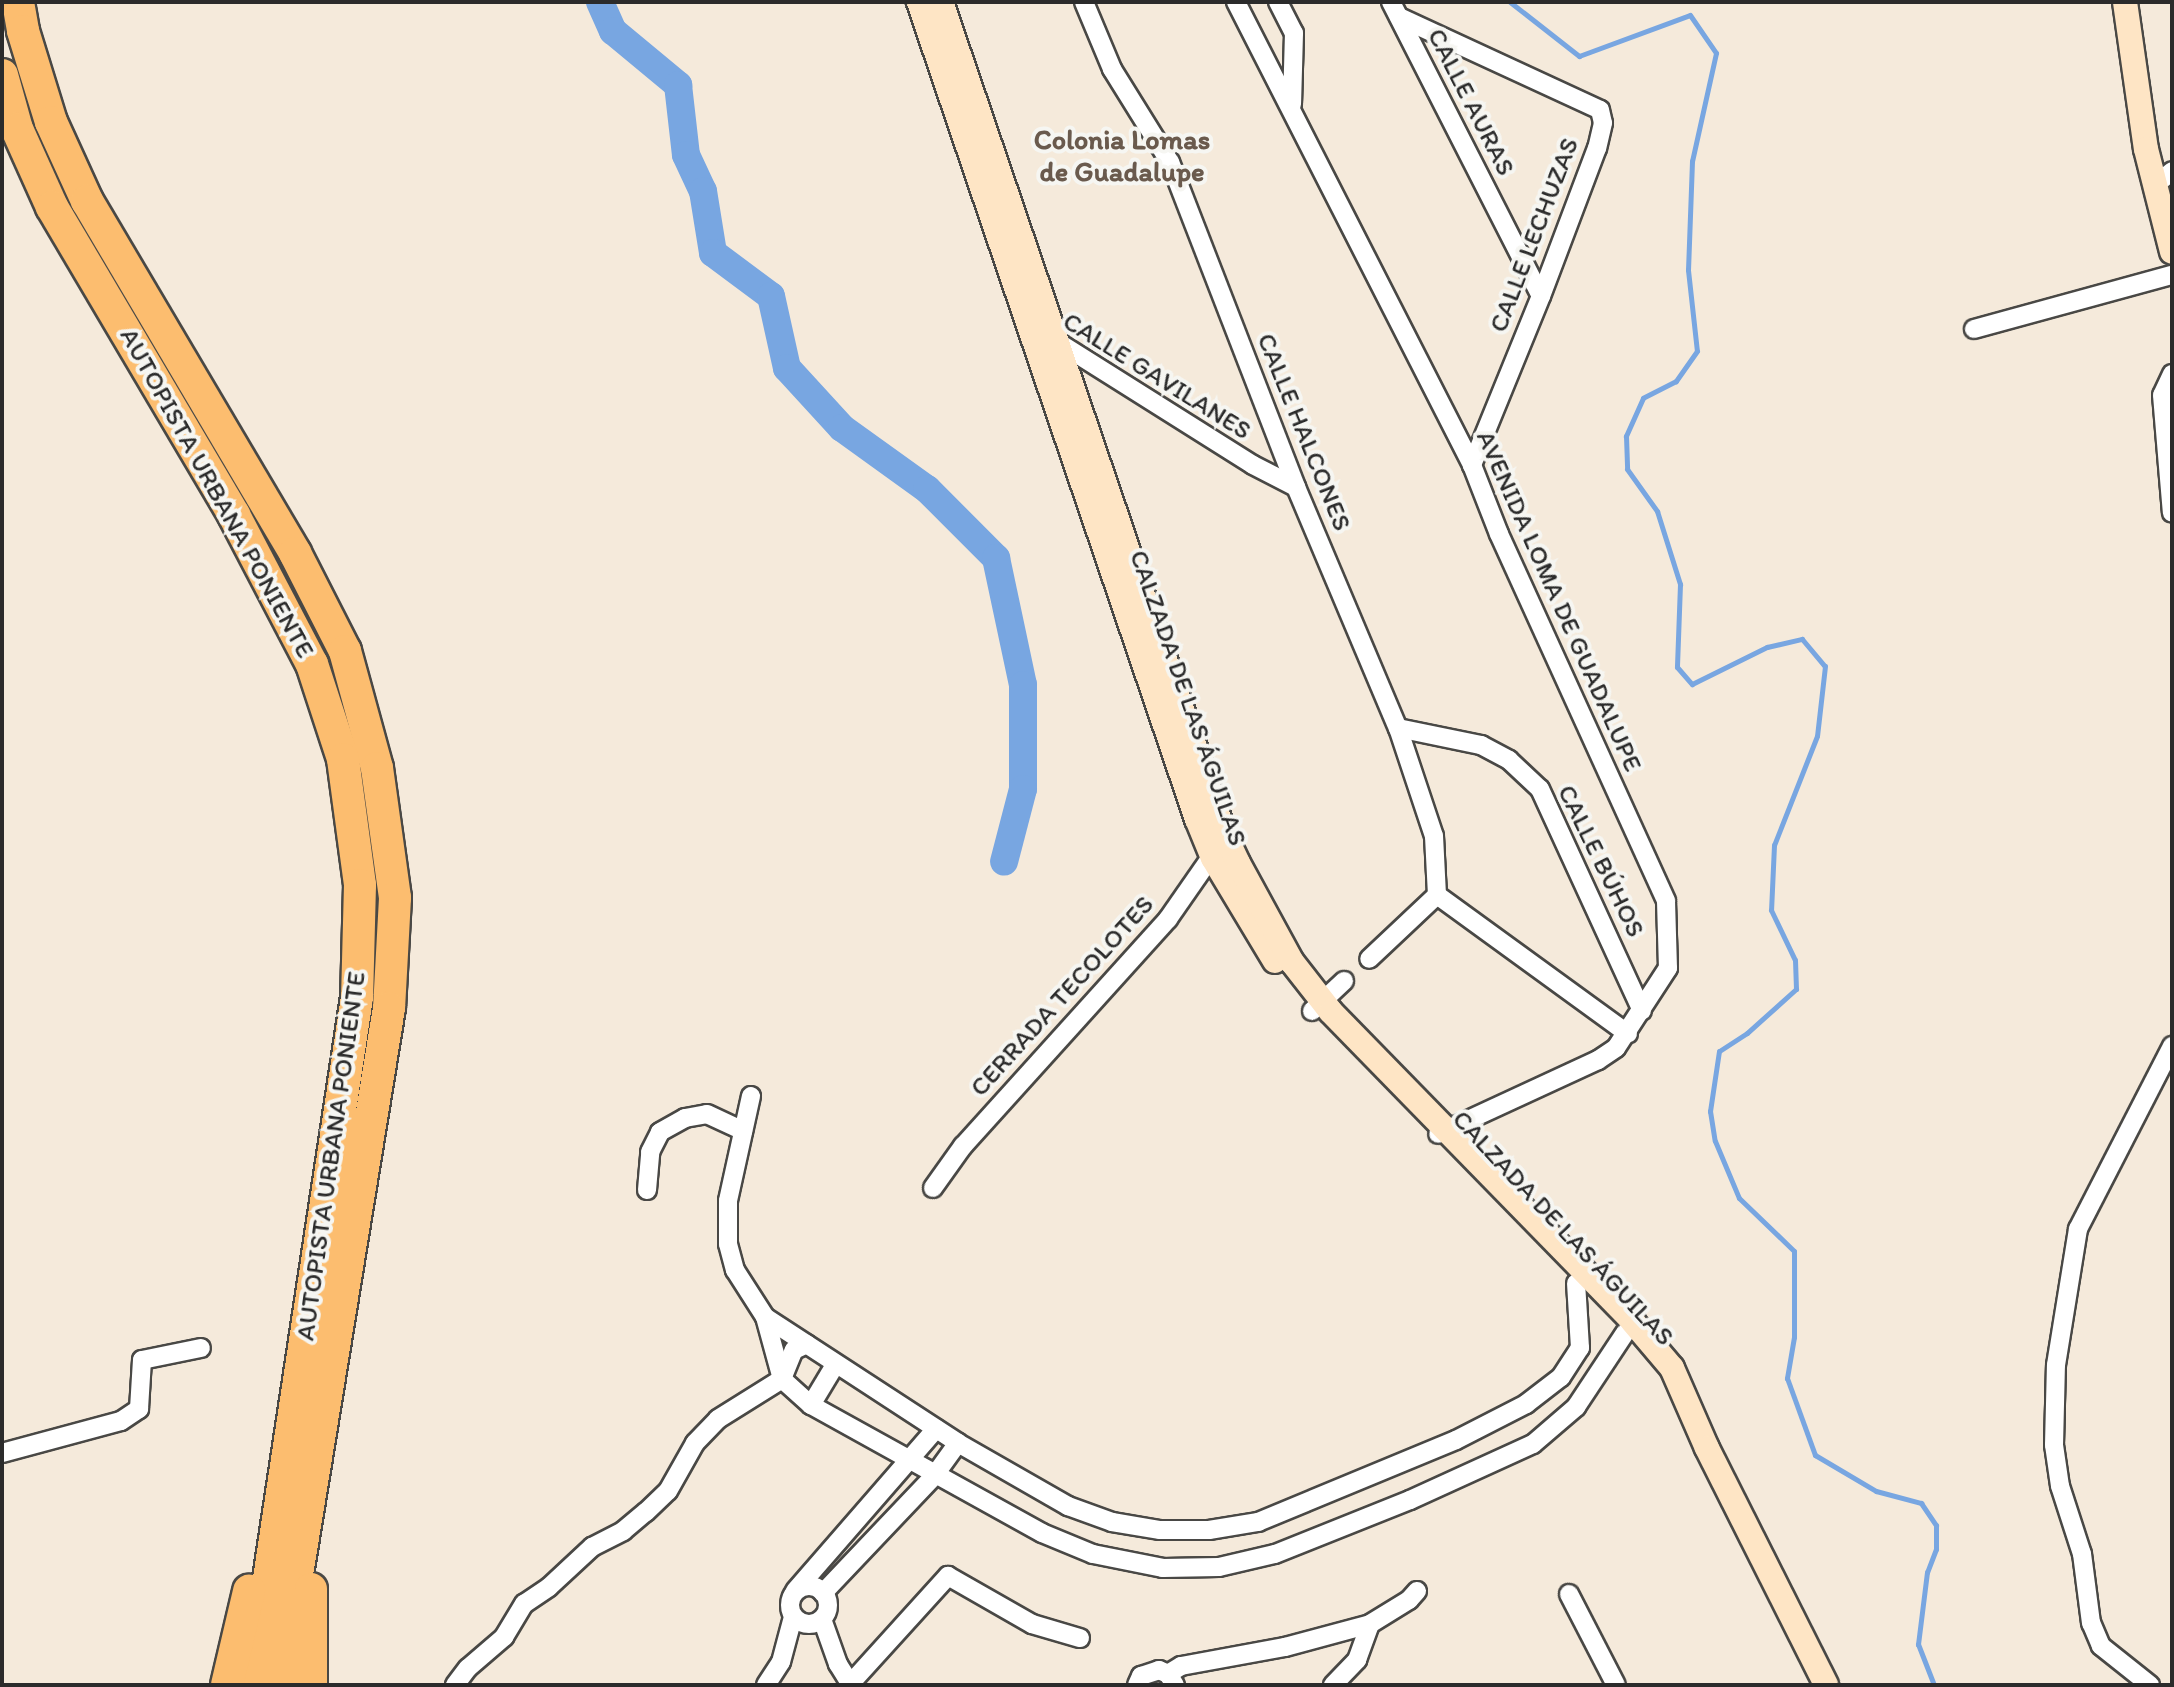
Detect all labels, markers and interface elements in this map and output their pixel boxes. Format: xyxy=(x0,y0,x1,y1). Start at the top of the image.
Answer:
street label: CALLE AURAS xyxy=(1421,23,1521,181)
district label: Colonia Lomas de Guadalupe xyxy=(1034,122,1210,188)
street label: CALLE LECHUZAS xyxy=(1483,133,1585,337)
street label: CALLE GAVILANES xyxy=(1058,306,1256,446)
street label: AUTOPISTA URBANA PONIENTE xyxy=(114,324,320,662)
street label: CALLE HALCONES xyxy=(1250,329,1358,535)
street label: AVENIDA LOMA DE GUADALUPE xyxy=(1470,426,1648,776)
street label: CALZADA DE LAS ÁGUILAS xyxy=(1123,547,1253,849)
street label: CALLE BÚHOS xyxy=(1551,780,1651,942)
street label: CERRADA TECOLOTES xyxy=(964,889,1160,1103)
street label: AUTOPISTA URBANA PONIENTE xyxy=(290,971,372,1341)
street label: CALZADA DE LAS ÁGUILAS xyxy=(1447,1105,1679,1351)

